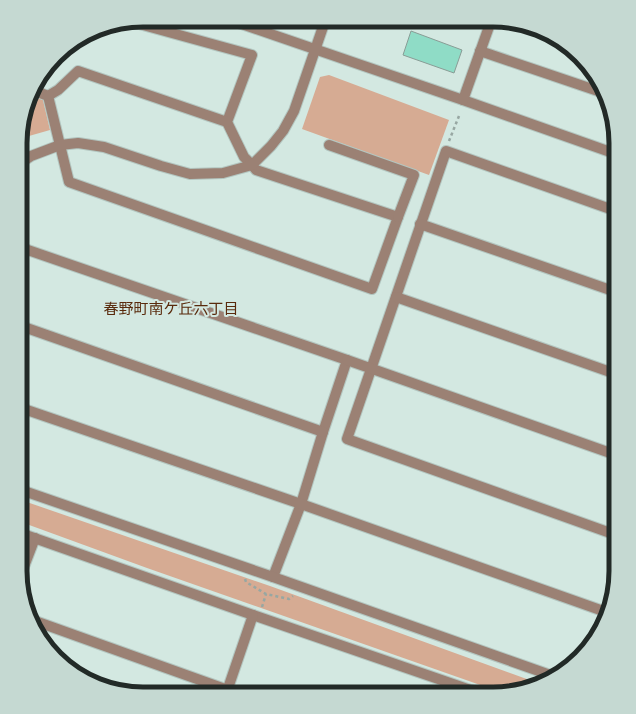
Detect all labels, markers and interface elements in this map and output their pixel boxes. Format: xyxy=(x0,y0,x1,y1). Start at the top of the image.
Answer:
district label: 春野町南ケ丘六丁目 xyxy=(103,299,239,318)

